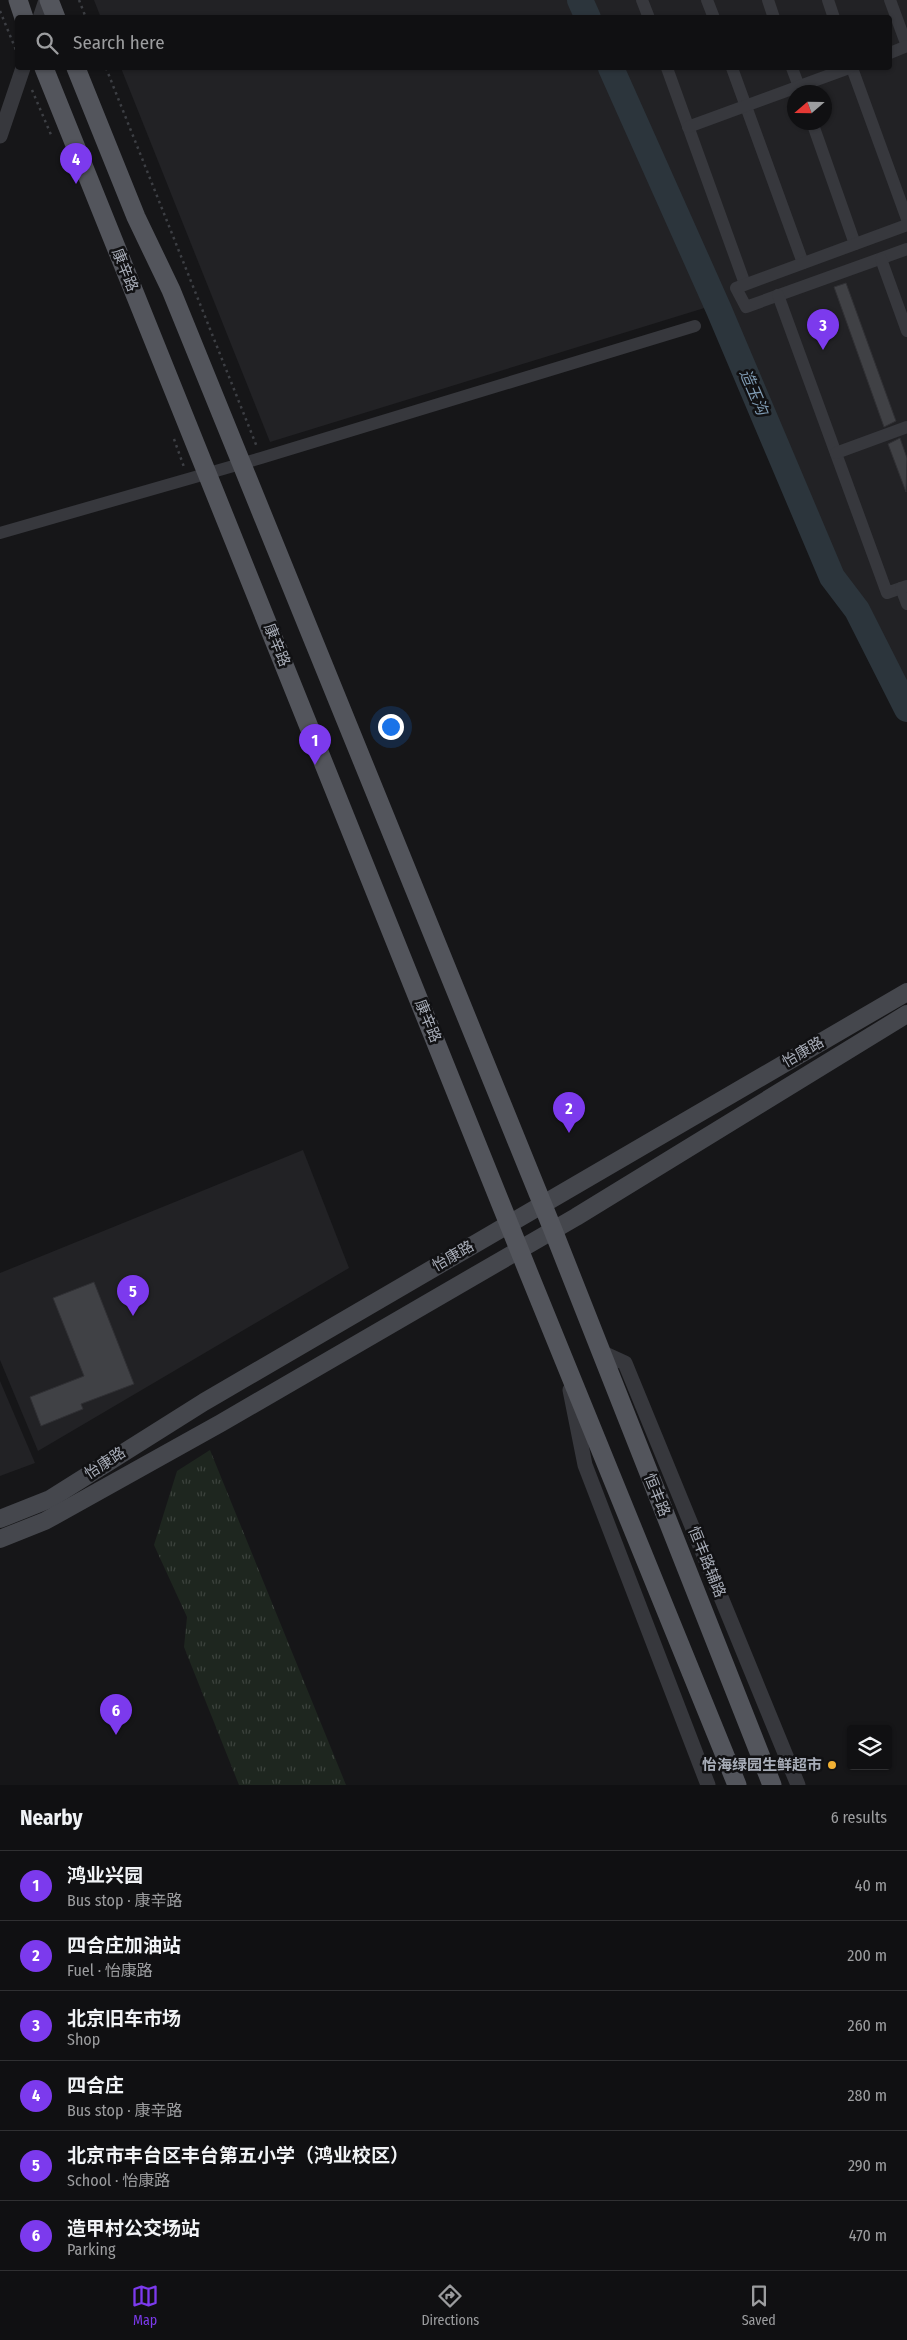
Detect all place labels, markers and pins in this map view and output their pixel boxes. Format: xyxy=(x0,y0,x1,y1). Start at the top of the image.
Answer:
pin: 4 xyxy=(60,143,92,184)
pin: 3 xyxy=(807,309,839,350)
pin: 1 xyxy=(299,724,331,765)
pin: 2 xyxy=(553,1092,585,1133)
pin: 5 xyxy=(117,1275,149,1316)
pin: 6 xyxy=(100,1694,132,1735)
place label: 怡海绿园生鲜超市 xyxy=(702,1756,822,1774)
marker: 怡海绿园生鲜超市 xyxy=(826,1759,838,1771)

